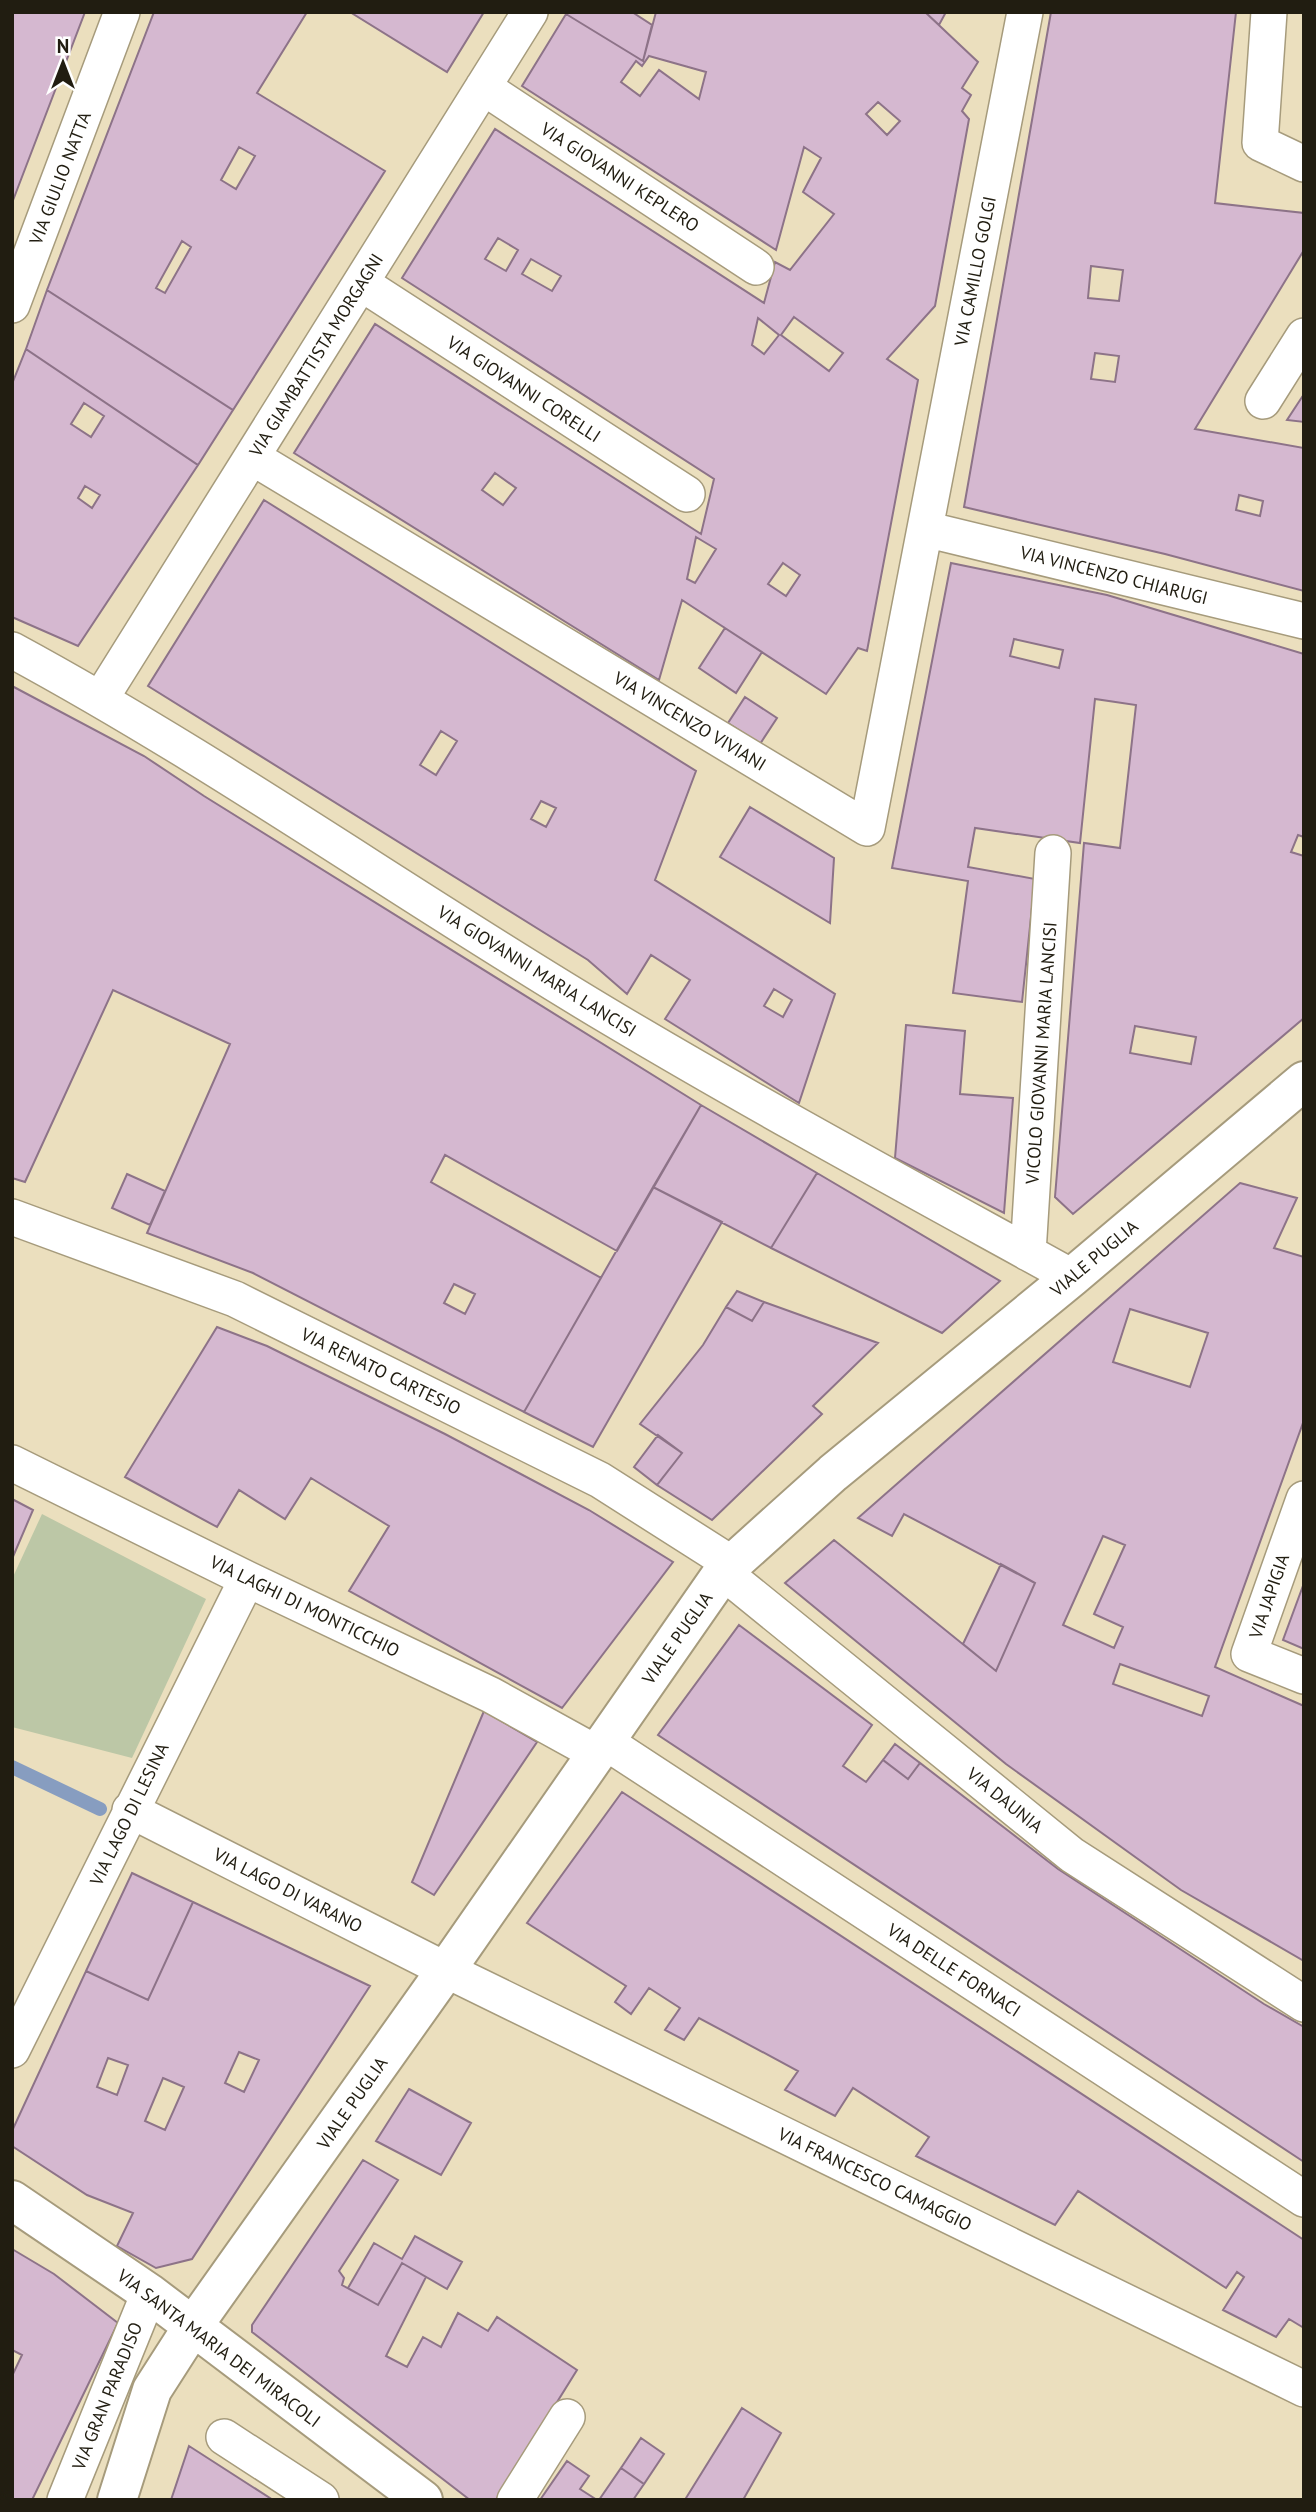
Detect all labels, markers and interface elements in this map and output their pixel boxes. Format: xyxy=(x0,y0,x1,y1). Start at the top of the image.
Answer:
north arrow xyxy=(28,28,98,98)
text: N xyxy=(57,34,69,58)
street label: VIA GIULIO NATTA xyxy=(24,108,96,249)
street label: VIA GIOVANNI KEPLERO xyxy=(536,117,704,237)
street label: VIA CAMILLO GOLGI xyxy=(949,194,1001,349)
street label: VIA GIAMBATTISTA MORGAGNI xyxy=(243,249,388,462)
street label: VIA GIOVANNI CORELLI xyxy=(442,330,605,447)
street label: VIA VINCENZO CHIARUGI xyxy=(1017,540,1210,609)
street label: VIA VINCENZO VIVIANI xyxy=(609,666,770,776)
street label: VIA GIOVANNI MARIA LANCISI xyxy=(433,900,641,1042)
street label: VICOLO GIOVANNI MARIA LANCISI xyxy=(1020,921,1062,1186)
street label: VIALE PUGLIA xyxy=(1045,1214,1143,1302)
street label: VIA RENATO CARTESIO xyxy=(297,1322,465,1420)
street label: VIA LAGHI DI MONTICCHIO xyxy=(206,1550,404,1662)
street label: VIA JAPIGIA xyxy=(1243,1550,1294,1642)
street label: VIALE PUGLIA xyxy=(636,1587,718,1690)
street label: VIA LAGO DI LESINA xyxy=(84,1738,174,1890)
street label: VIA DAUNIA xyxy=(961,1762,1048,1838)
street label: VIA LAGO DI VARANO xyxy=(209,1842,366,1937)
street label: VIA DELLE FORNACI xyxy=(882,1918,1025,2022)
street label: VIALE PUGLIA xyxy=(311,2052,393,2155)
street label: VIA FRANCESCO CAMAGGIO xyxy=(773,2122,976,2236)
street label: VIA SANTA MARIA DEI MIRACOLI xyxy=(112,2263,325,2432)
street label: VIA GRAN PARADISO xyxy=(66,2318,147,2474)

